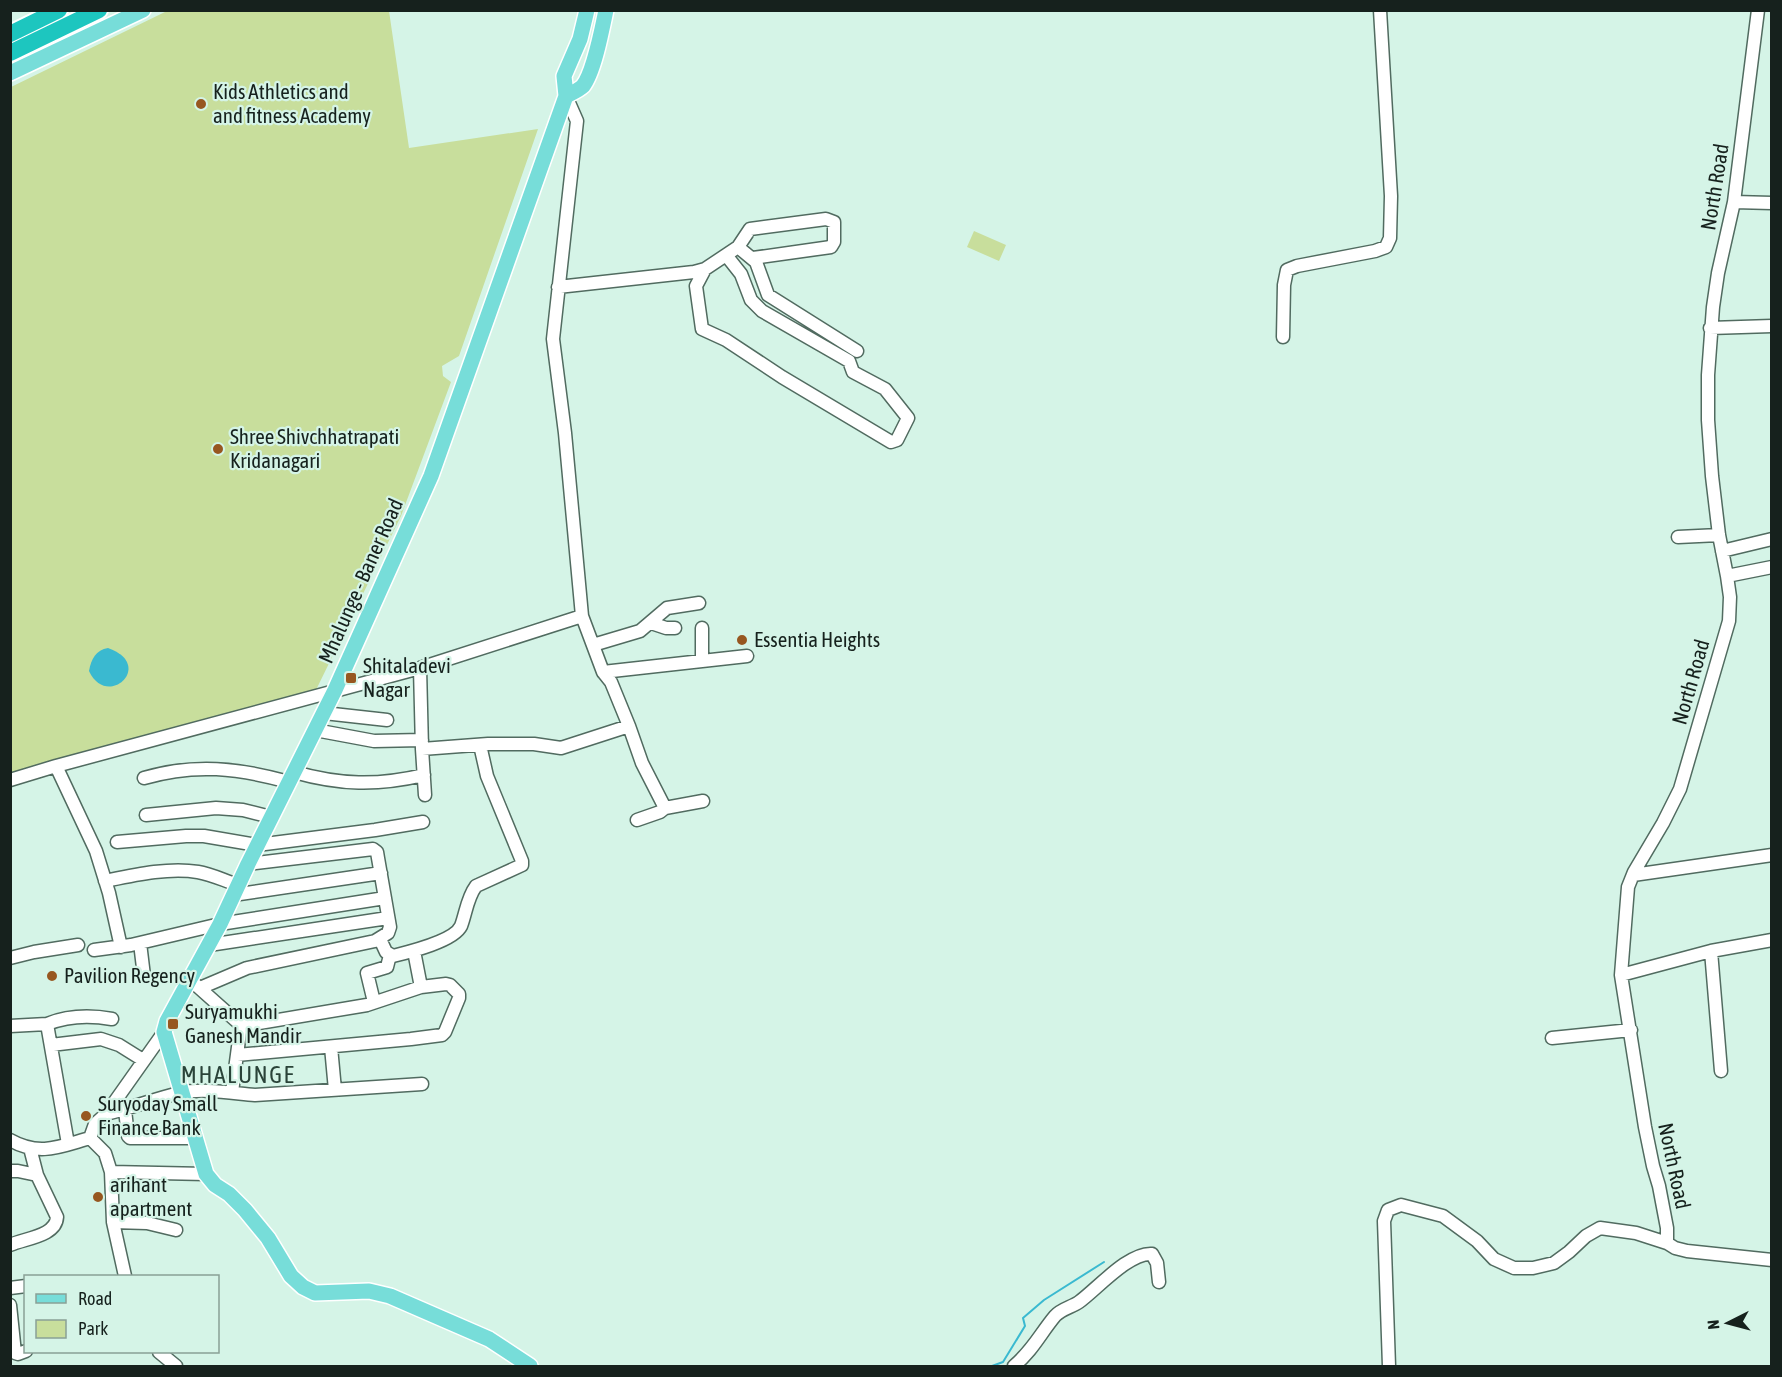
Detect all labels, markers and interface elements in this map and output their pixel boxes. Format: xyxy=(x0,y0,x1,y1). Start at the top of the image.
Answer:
place label: Kids Athletics and and fitness Academy xyxy=(213,79,371,127)
marker: Kids Athletics and and fitness Academy xyxy=(194,97,208,111)
street label: North Road xyxy=(1695,142,1733,232)
place label: Shree Shivchhatrapati Kridanagari xyxy=(230,424,399,472)
marker: Shree Shivchhatrapati Kridanagari xyxy=(211,442,225,456)
street label: Mhalunge - Baner Road xyxy=(313,495,407,667)
place label: Essentia Heights xyxy=(754,627,880,651)
marker: Essentia Heights xyxy=(735,633,749,647)
street label: North Road xyxy=(1666,636,1714,727)
place label: Shitaladevi Nagar xyxy=(363,653,451,701)
marker: Shitaladevi Nagar xyxy=(344,671,358,685)
place label: Pavilion Regency xyxy=(64,963,196,987)
marker: Pavilion Regency xyxy=(45,969,59,983)
place label: Suryamukhi Ganesh Mandir xyxy=(185,999,302,1047)
marker: Suryamukhi Ganesh Mandir xyxy=(166,1017,180,1031)
district label: MHALUNGE xyxy=(181,1061,295,1088)
place label: Suryoday Small Finance Bank xyxy=(98,1091,218,1139)
marker: Suryoday Small Finance Bank xyxy=(79,1109,93,1123)
street label: North Road xyxy=(1654,1121,1696,1211)
place label: arihant apartment xyxy=(110,1172,192,1220)
marker: arihant apartment xyxy=(91,1190,105,1204)
legend xyxy=(24,1275,219,1353)
text: Road xyxy=(78,1288,112,1309)
north arrow xyxy=(1698,1293,1758,1353)
text: Park xyxy=(78,1318,108,1339)
text: N xyxy=(1704,1319,1723,1330)

